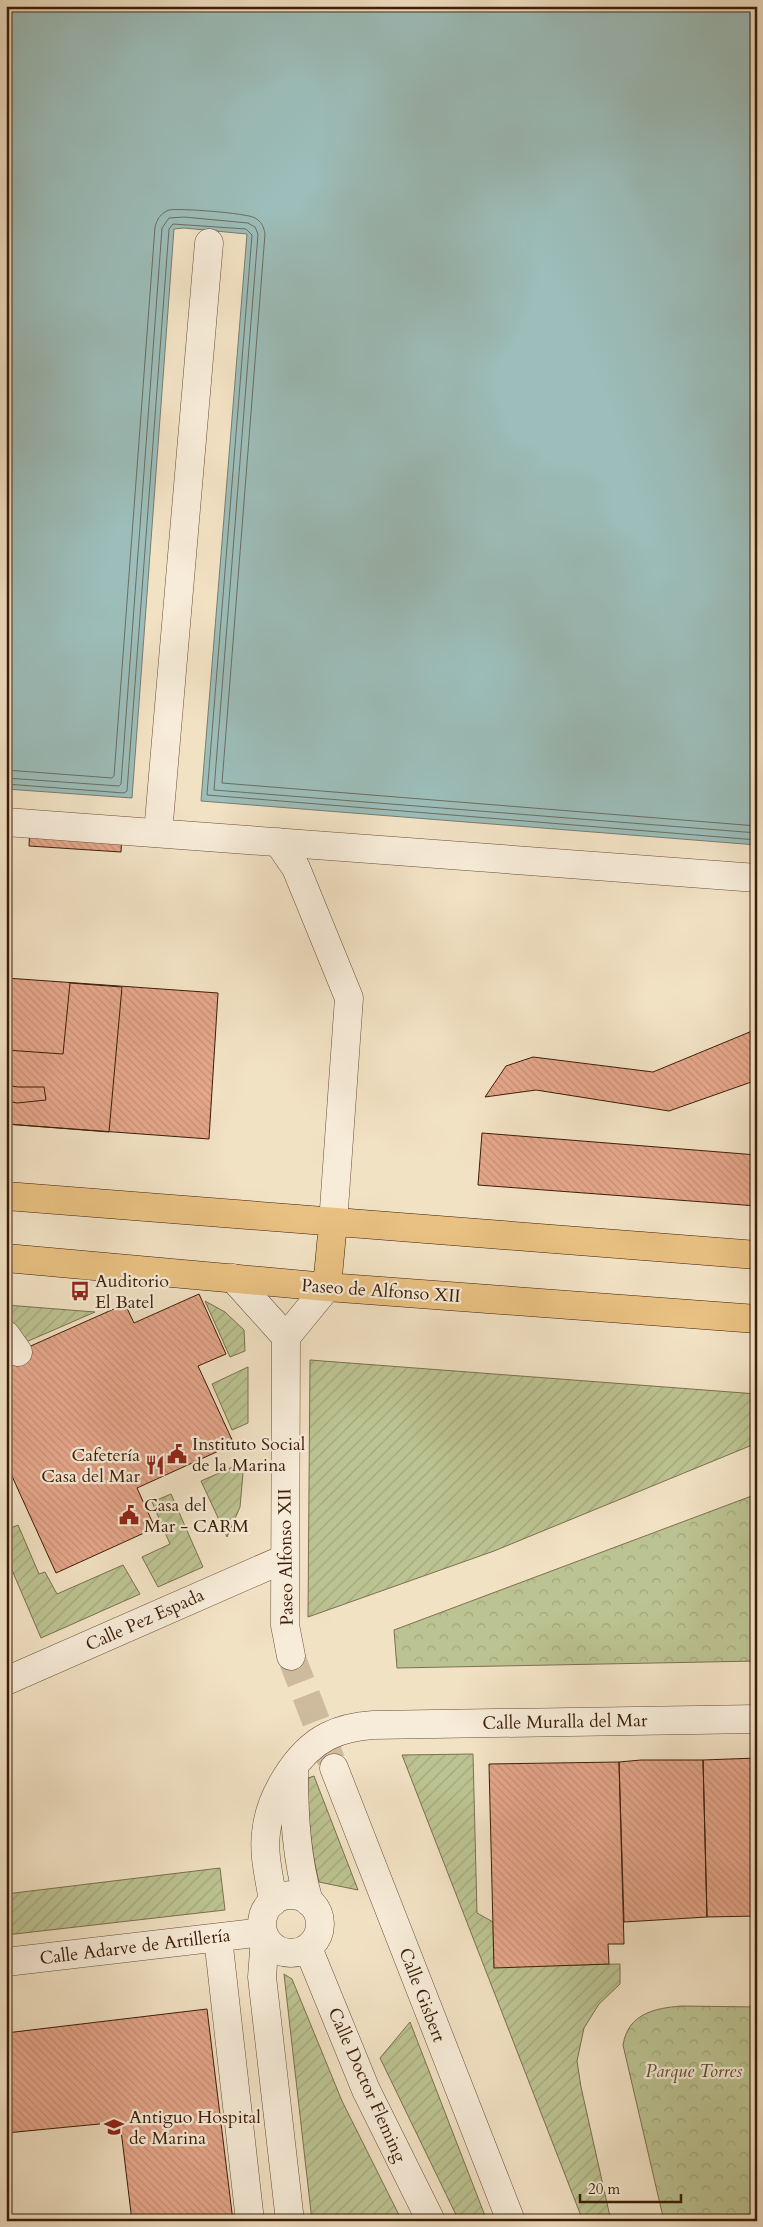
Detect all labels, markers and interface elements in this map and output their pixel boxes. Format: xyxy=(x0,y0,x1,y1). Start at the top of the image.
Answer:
place label: Auditorio El Batel xyxy=(95,1269,169,1315)
street label: Paseo de Alfonso XII xyxy=(301,1273,461,1309)
bus stop icon: Auditorio El Batel xyxy=(69,1280,91,1302)
place label: Instituto Social de la Marina xyxy=(192,1432,306,1478)
place label: Cafetería Casa del Mar xyxy=(41,1443,140,1489)
public building icon: Instituto Social de la Marina xyxy=(166,1443,188,1465)
restaurant icon: Cafetería Casa del Mar xyxy=(144,1454,166,1476)
street label: Paseo Alfonso XII xyxy=(272,1488,300,1626)
place label: Casa del Mar - CARM xyxy=(144,1493,249,1539)
public building icon: Casa del Mar - CARM xyxy=(118,1504,140,1526)
street label: Calle Pez Espada xyxy=(82,1583,208,1657)
street label: Calle Muralla del Mar xyxy=(482,1708,648,1736)
street label: Calle Adarve de Artillería xyxy=(38,1923,232,1971)
street label: Calle Gisbert xyxy=(393,1944,452,2046)
street label: Calle Doctor Fleming xyxy=(322,2004,413,2167)
park label: Parque Torres xyxy=(646,2059,742,2084)
place label: Antiguo Hospital de Marina xyxy=(129,2105,261,2151)
school or university icon: Antiguo Hospital de Marina xyxy=(103,2116,125,2138)
scale bar xyxy=(580,2172,682,2204)
text: 20 m xyxy=(588,2179,620,2199)

